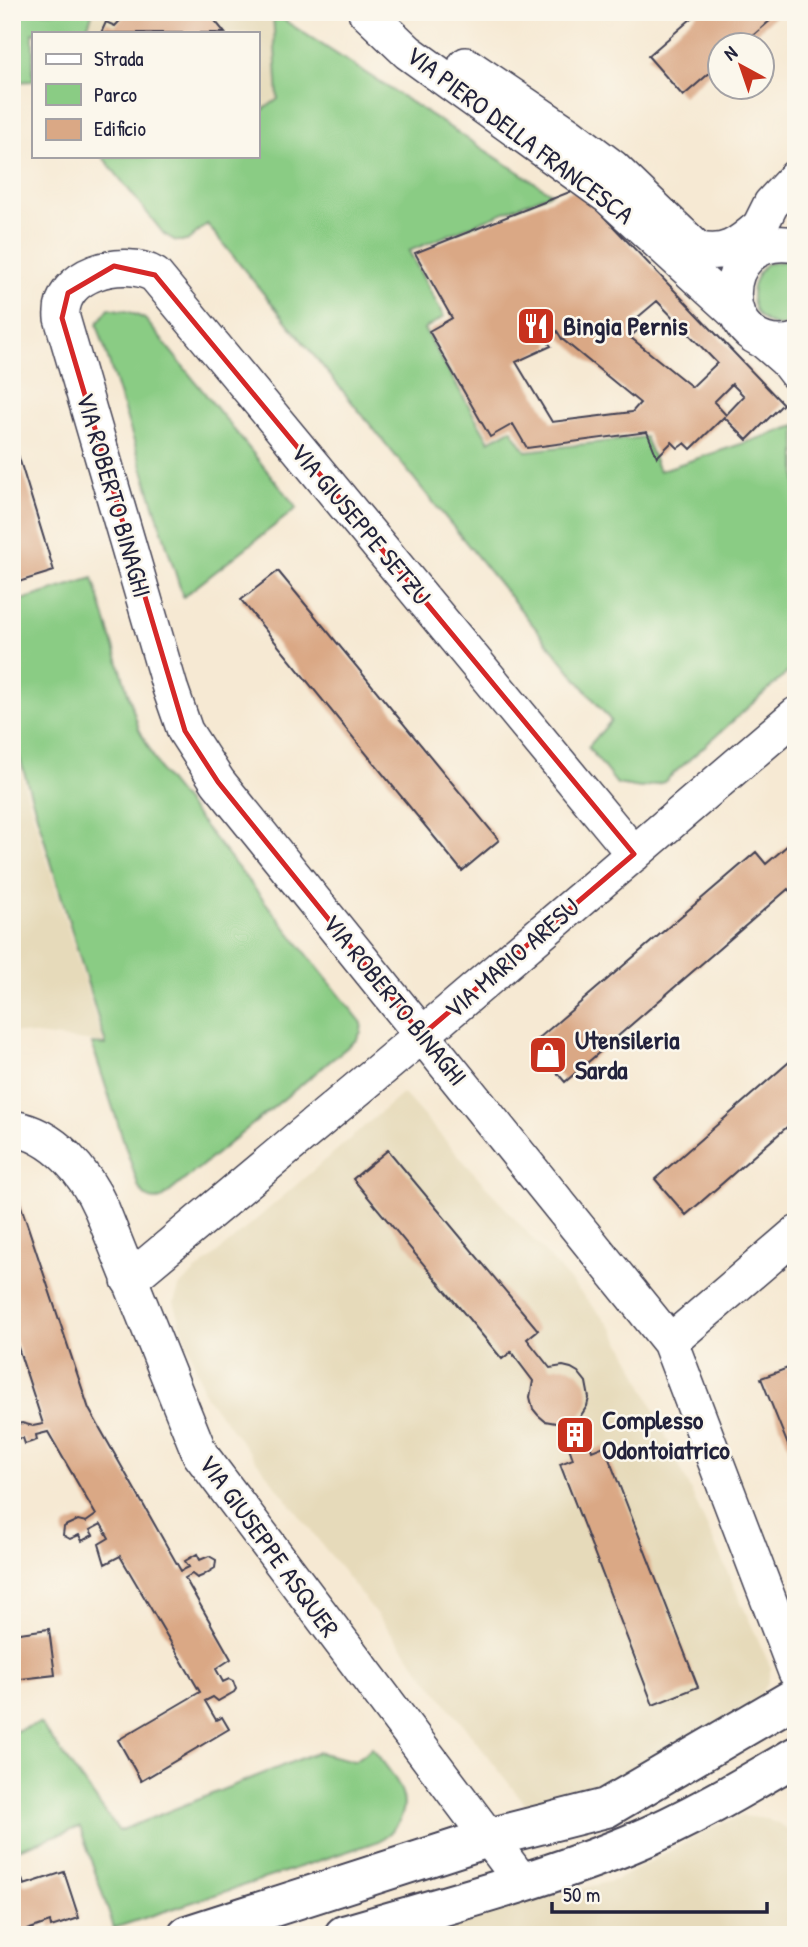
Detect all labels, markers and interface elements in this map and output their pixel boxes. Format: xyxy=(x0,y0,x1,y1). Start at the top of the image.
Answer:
legend xyxy=(32,32,259,158)
north arrow xyxy=(706,32,776,102)
street label: VIA PIERO DELLA FRANCESCA xyxy=(399,37,641,232)
text: N xyxy=(718,40,742,66)
text: Strada xyxy=(94,44,144,73)
text: Parco xyxy=(94,80,137,109)
text: Edificio xyxy=(94,114,146,143)
restaurant icon: Bingia Pernis xyxy=(515,305,557,347)
place label: Bingia Pernis xyxy=(563,308,688,344)
street label: VIA ROBERTO BINAGHI xyxy=(69,388,160,601)
street label: VIA GIUSEPPE SETZU xyxy=(283,435,439,612)
street label: VIA MARIO ARESU xyxy=(437,889,587,1026)
street label: VIA ROBERTO BINAGHI xyxy=(315,907,475,1093)
place label: Utensileria Sarda xyxy=(575,1022,680,1087)
shop icon: Utensileria Sarda xyxy=(527,1034,569,1076)
place label: Complesso Odontoiatrico xyxy=(602,1402,730,1467)
building icon: Complesso Odontoiatrico xyxy=(554,1414,596,1456)
street label: VIA GIUSEPPE ASQUER xyxy=(191,1447,348,1644)
scale bar xyxy=(552,1870,768,1914)
text: 50 m xyxy=(563,1880,600,1909)

